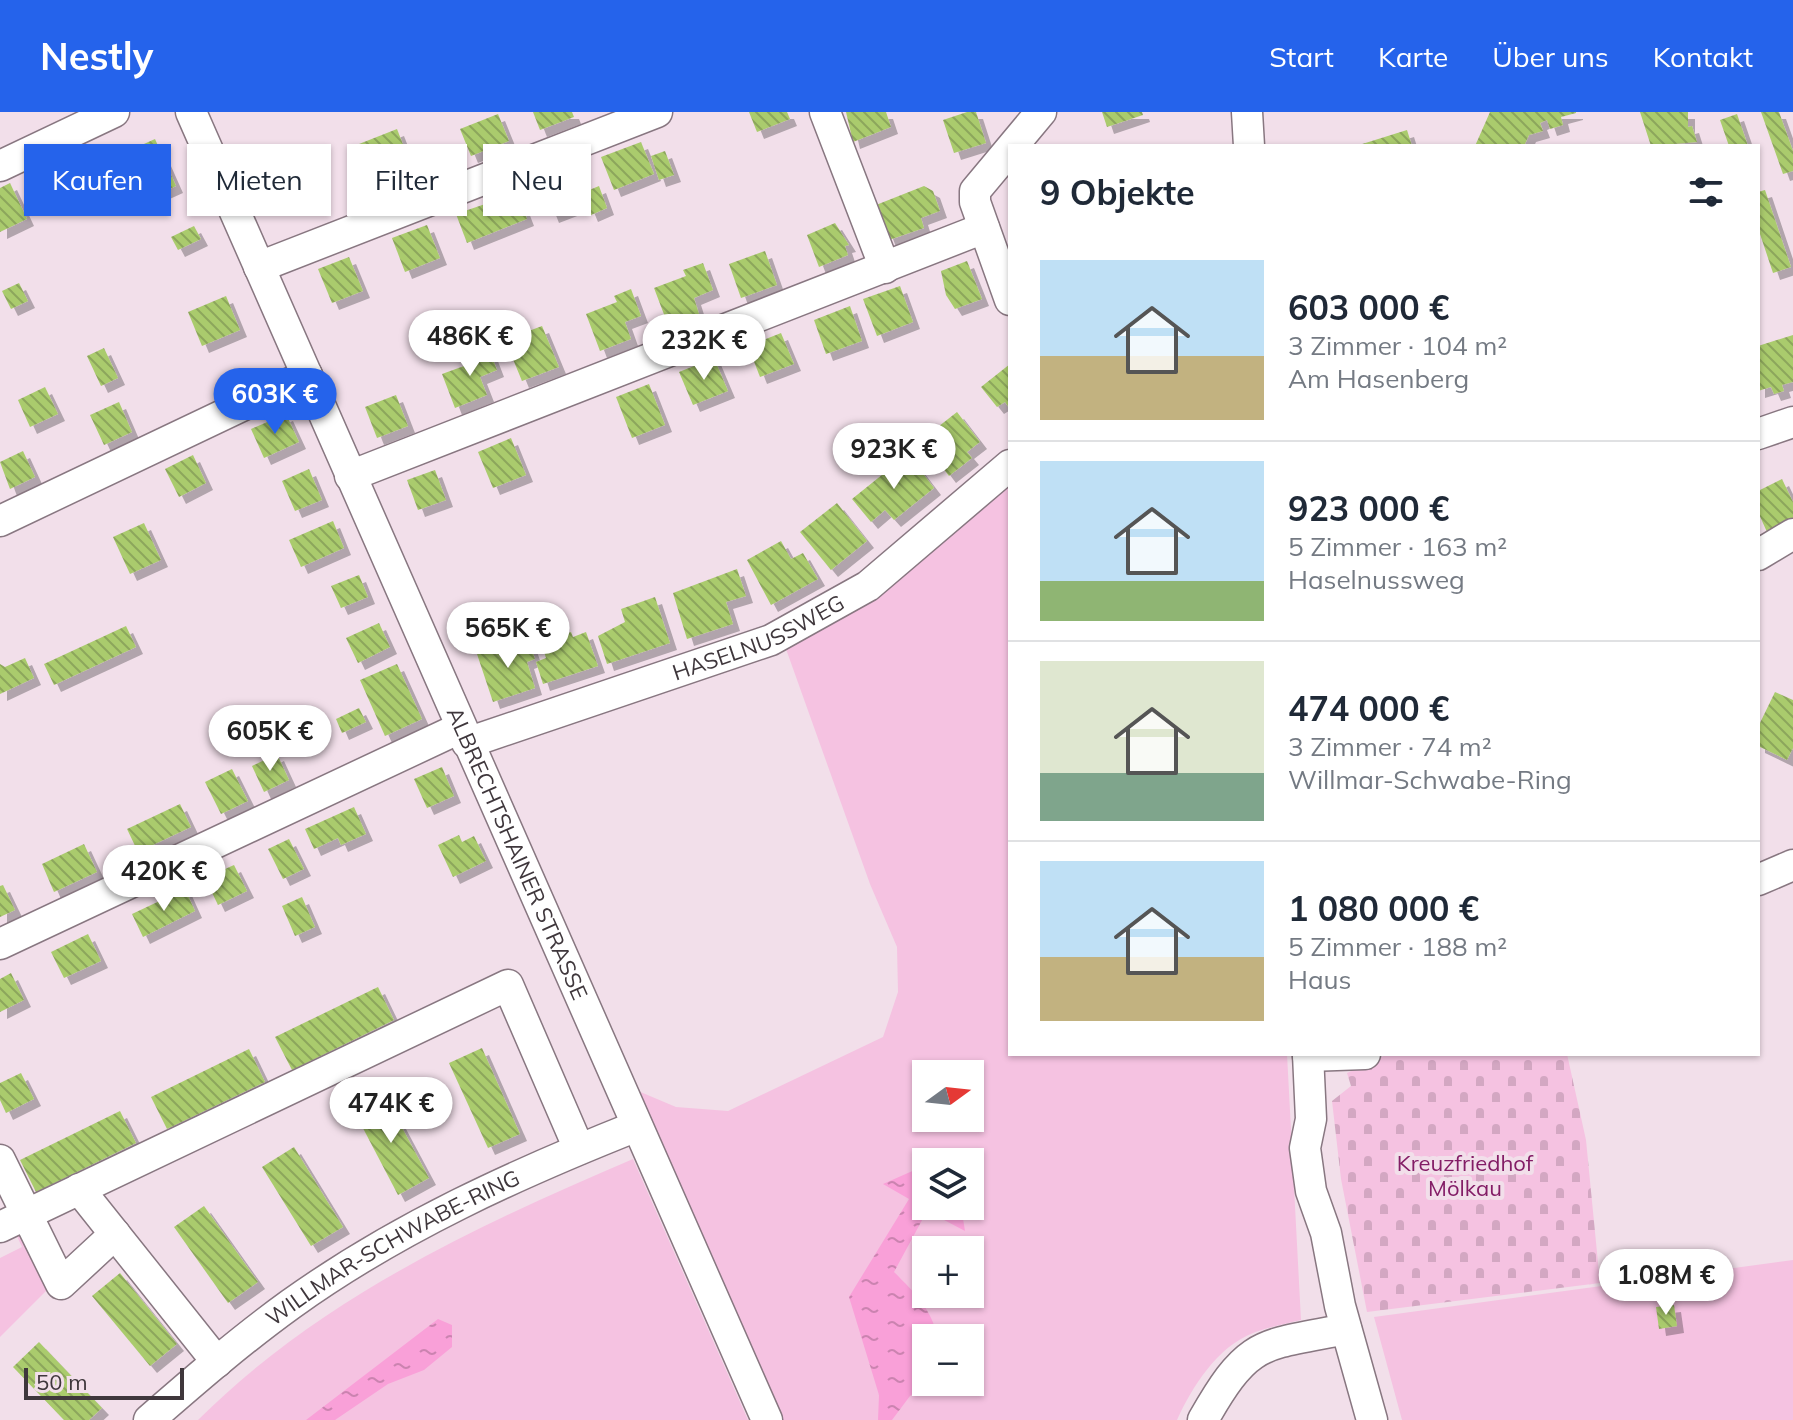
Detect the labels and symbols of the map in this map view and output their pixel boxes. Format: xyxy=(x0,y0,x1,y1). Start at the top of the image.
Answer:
pin: 486K € xyxy=(405,310,535,378)
pin: 232K € xyxy=(639,314,769,382)
pin: 603K € xyxy=(210,368,340,436)
pin: 923K € xyxy=(829,423,959,491)
street label: HASELNUSSWEG xyxy=(669,588,849,686)
pin: 565K € xyxy=(443,602,573,670)
street label: ALBRECHTSHAINER STRASSE xyxy=(441,703,594,1004)
pin: 605K € xyxy=(205,705,335,773)
pin: 420K € xyxy=(99,845,229,913)
north arrow xyxy=(912,1060,984,1132)
pin: 474K € xyxy=(326,1077,456,1145)
park label: Kreuzfriedhof Mölkau xyxy=(1397,1149,1534,1202)
street label: WILLMAR-SCHWABE-RING xyxy=(260,1163,524,1332)
pin: 1.08M € xyxy=(1592,1249,1740,1317)
scale bar xyxy=(24,1364,184,1400)

